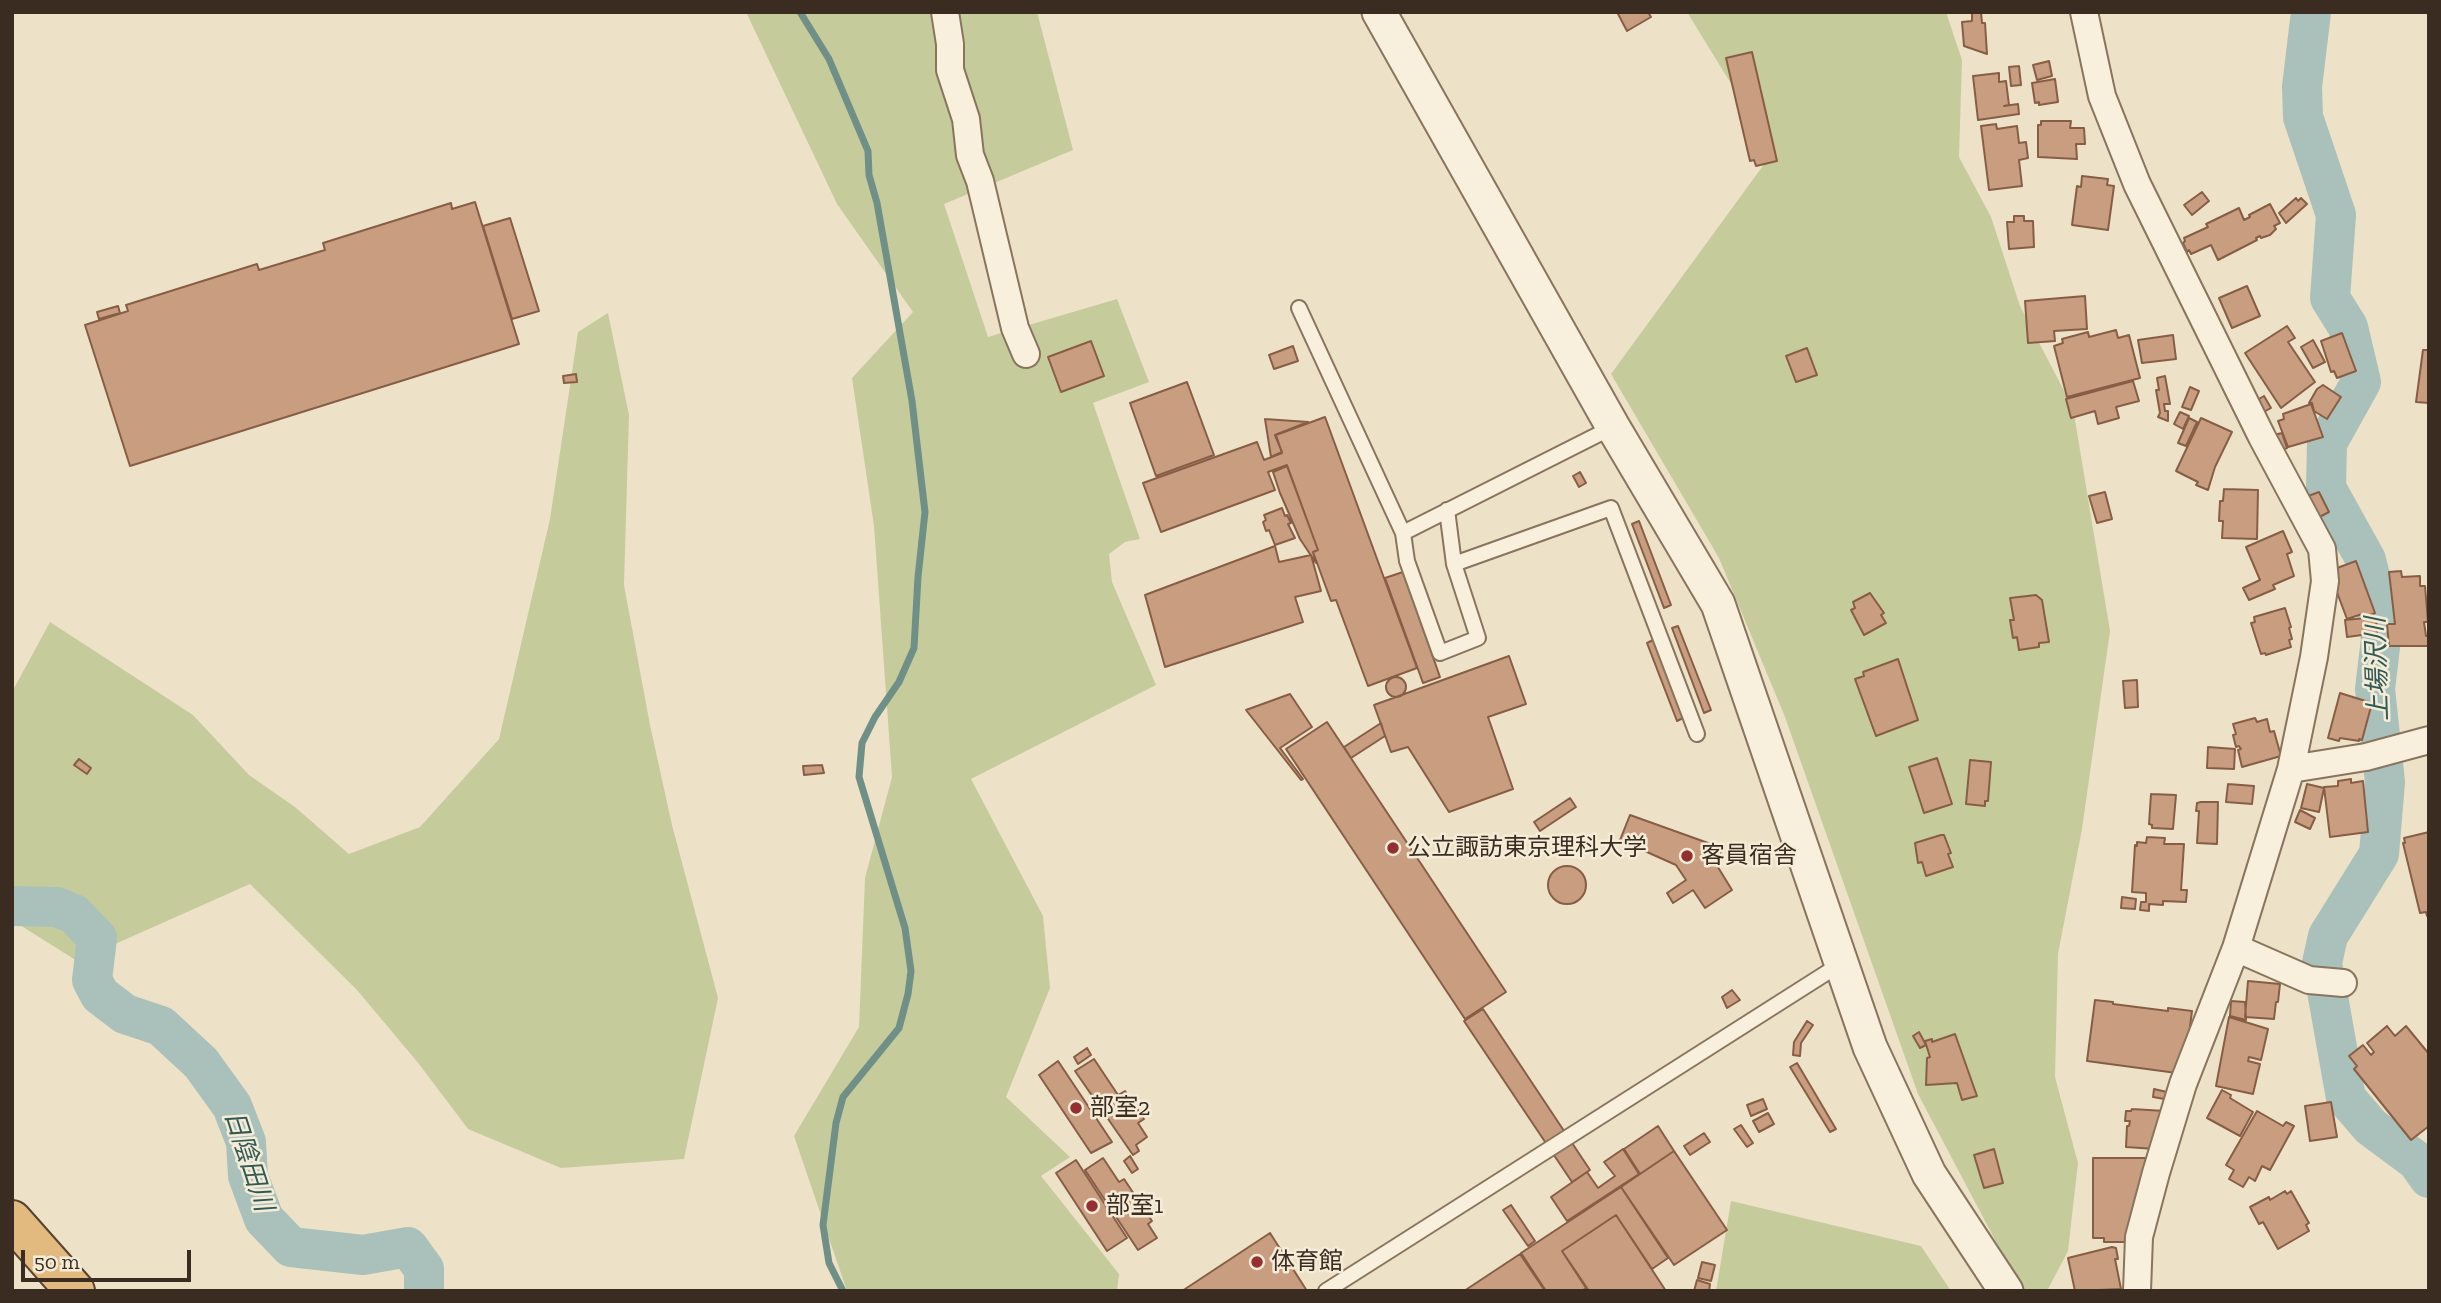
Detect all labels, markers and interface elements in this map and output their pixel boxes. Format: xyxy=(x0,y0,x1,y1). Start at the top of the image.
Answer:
water label: 上場沢川 xyxy=(2361,616,2395,722)
place label: 公立諏訪東京理科大学 xyxy=(1407,834,1647,862)
marker: 公立諏訪東京理科大学 xyxy=(1385,840,1401,856)
place label: 客員宿舎 xyxy=(1701,842,1797,870)
marker: 客員宿舎 xyxy=(1679,848,1695,864)
place label: 部室2 xyxy=(1090,1094,1150,1122)
marker: 部室2 xyxy=(1068,1100,1084,1116)
water label: 日陰田川 xyxy=(217,1107,279,1215)
place label: 部室1 xyxy=(1106,1192,1163,1220)
marker: 部室1 xyxy=(1084,1198,1100,1214)
scale bar xyxy=(24,1236,194,1280)
place label: 体育館 xyxy=(1271,1248,1343,1276)
text: 50 m xyxy=(34,1249,80,1274)
marker: 体育館 xyxy=(1249,1254,1265,1270)

